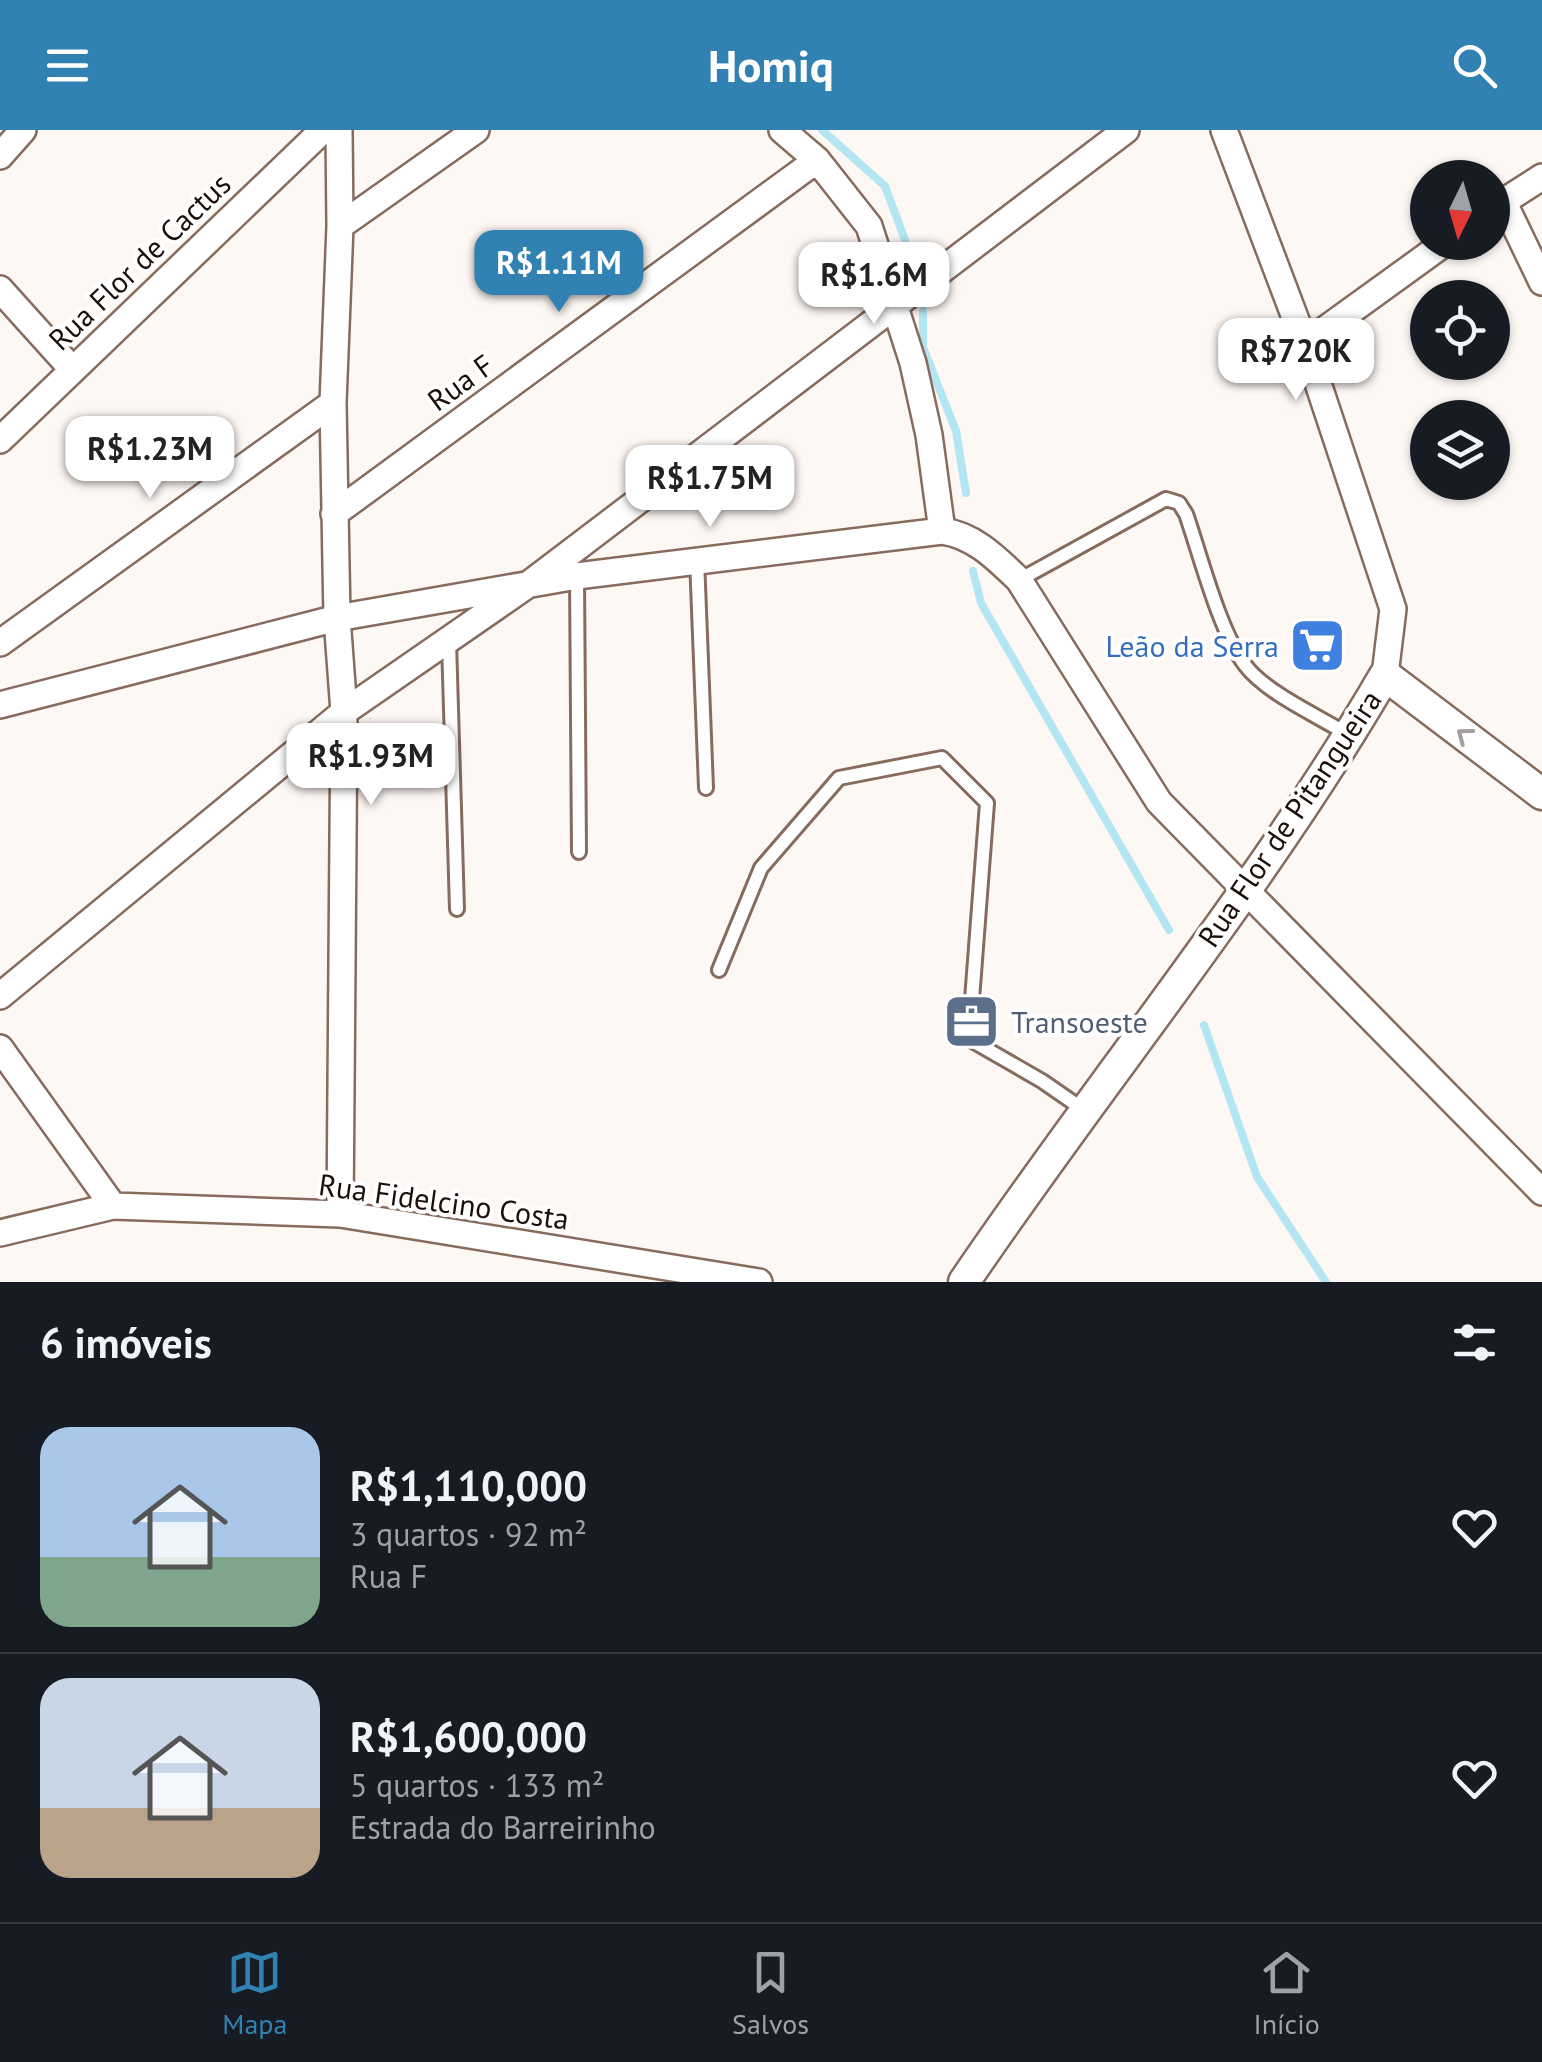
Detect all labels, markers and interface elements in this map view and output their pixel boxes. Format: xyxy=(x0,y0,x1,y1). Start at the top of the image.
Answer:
text: Homiq xyxy=(708,36,834,94)
icon: menu xyxy=(40,38,95,93)
icon: search xyxy=(1447,38,1502,93)
north arrow xyxy=(1410,160,1510,260)
map controls xyxy=(1410,160,1510,500)
street label: Rua Flor de Cactus xyxy=(40,164,238,358)
pin: R$1.11M xyxy=(467,230,651,315)
text: R$1.11M xyxy=(496,241,622,283)
pin: R$1.6M xyxy=(793,242,955,327)
text: R$1.6M xyxy=(820,253,928,295)
button: locate xyxy=(1410,280,1510,380)
pin: R$720K xyxy=(1215,318,1377,403)
text: R$720K xyxy=(1240,329,1352,371)
street label: Rua F xyxy=(419,345,501,419)
button: layers xyxy=(1410,400,1510,500)
pin: R$1.23M xyxy=(58,416,242,501)
text: R$1.23M xyxy=(87,427,213,469)
pin: R$1.75M xyxy=(618,445,802,530)
text: R$1.75M xyxy=(647,456,773,498)
supermarket icon: Leão da Serra xyxy=(1288,615,1348,675)
place label: Leão da Serra xyxy=(1106,626,1279,665)
street label: Rua Flor de Pitangueira xyxy=(1189,682,1389,954)
pin: R$1.93M xyxy=(279,723,463,808)
one-way arrow xyxy=(1457,730,1475,747)
text: R$1.93M xyxy=(308,734,434,776)
office icon: Transoeste xyxy=(942,991,1002,1051)
place label: Transoeste xyxy=(1011,1002,1148,1041)
street label: Rua Fidelcino Costa xyxy=(316,1164,572,1238)
text: 6 imóveis xyxy=(40,1315,212,1370)
icon: filters xyxy=(1447,1315,1502,1370)
text: R$1,110,000 xyxy=(350,1458,587,1513)
icon: home xyxy=(120,1467,240,1587)
icon: heart xyxy=(1447,1500,1502,1555)
text: 3 quartos · 92 m² xyxy=(350,1513,587,1555)
text: Rua F xyxy=(350,1555,427,1597)
text: R$1,600,000 xyxy=(350,1709,587,1764)
icon: home xyxy=(120,1718,240,1838)
icon: heart xyxy=(1447,1751,1502,1806)
text: 5 quartos · 133 m² xyxy=(350,1764,604,1806)
text: Estrada do Barreirinho xyxy=(350,1806,656,1848)
tab: Mapa xyxy=(222,1945,287,2042)
tab: Salvos xyxy=(732,1945,809,2042)
tab: Início xyxy=(1254,1945,1320,2042)

